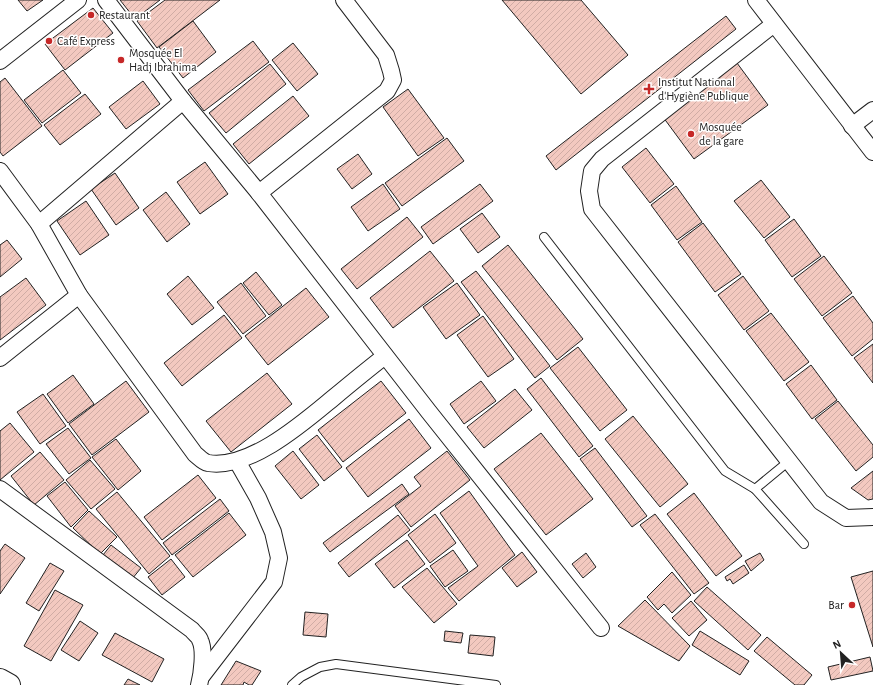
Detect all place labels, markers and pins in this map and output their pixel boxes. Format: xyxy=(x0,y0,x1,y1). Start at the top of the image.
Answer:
place label: Restaurant xyxy=(99,9,150,21)
marker: Restaurant xyxy=(86,10,96,20)
place label: Café Express xyxy=(57,35,115,47)
marker: Café Express xyxy=(44,36,54,46)
place label: Mosquée El Hadj Ibrahima xyxy=(129,47,197,74)
marker: Mosquée El Hadj Ibrahima xyxy=(116,55,126,65)
place label: Institut National d'Hygiène Publique xyxy=(658,76,749,103)
marker: Institut National d'Hygiène Publique xyxy=(643,83,655,95)
place label: Mosquée de la gare xyxy=(699,121,744,147)
marker: Mosquée de la gare xyxy=(686,129,696,139)
place label: Bar xyxy=(828,599,844,611)
marker: Bar xyxy=(847,600,857,610)

